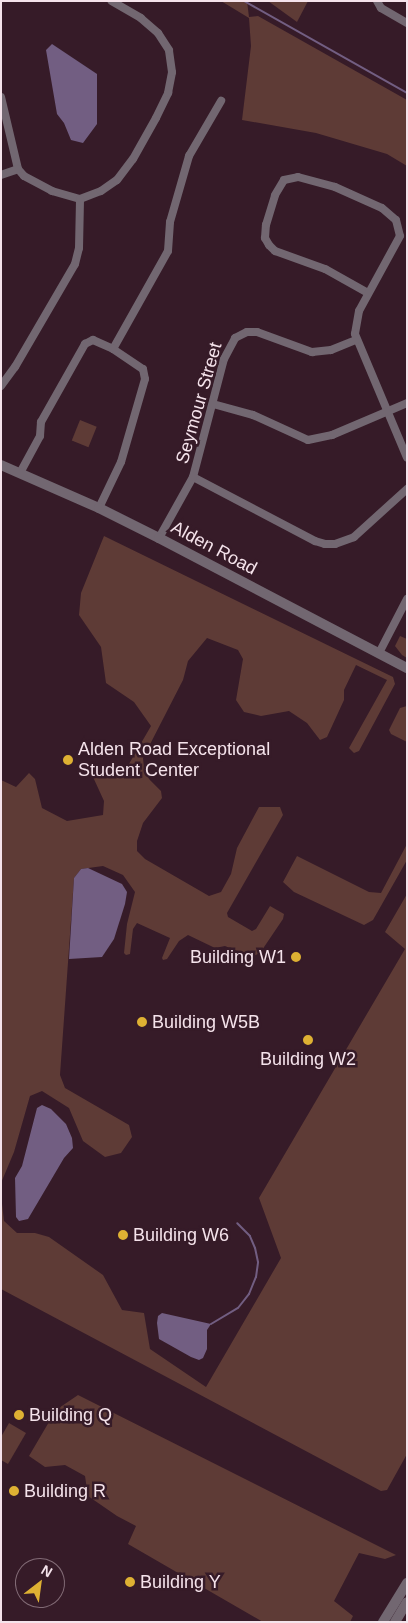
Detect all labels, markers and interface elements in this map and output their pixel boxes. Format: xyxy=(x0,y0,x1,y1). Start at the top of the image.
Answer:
street label: Seymour Street xyxy=(171,340,227,466)
street label: Alden Road xyxy=(167,516,261,580)
place label: Alden Road Exceptional Student Center xyxy=(78,739,270,782)
marker: Alden Road Exceptional Student Center xyxy=(62,754,74,766)
place label: Building W1 xyxy=(190,946,286,968)
marker: Building W1 xyxy=(290,951,302,963)
place label: Building W5B xyxy=(152,1011,260,1033)
marker: Building W5B xyxy=(136,1016,148,1028)
marker: Building W2 xyxy=(302,1034,314,1046)
place label: Building W2 xyxy=(260,1048,356,1070)
place label: Building W6 xyxy=(133,1224,229,1246)
marker: Building W6 xyxy=(117,1229,129,1241)
place label: Building Q xyxy=(29,1404,112,1426)
marker: Building Q xyxy=(13,1409,25,1421)
place label: Building R xyxy=(24,1480,106,1502)
marker: Building R xyxy=(8,1485,20,1497)
north arrow xyxy=(15,1558,65,1608)
text: N xyxy=(39,1561,55,1580)
place label: Building Y xyxy=(140,1571,221,1593)
marker: Building Y xyxy=(124,1576,136,1588)

